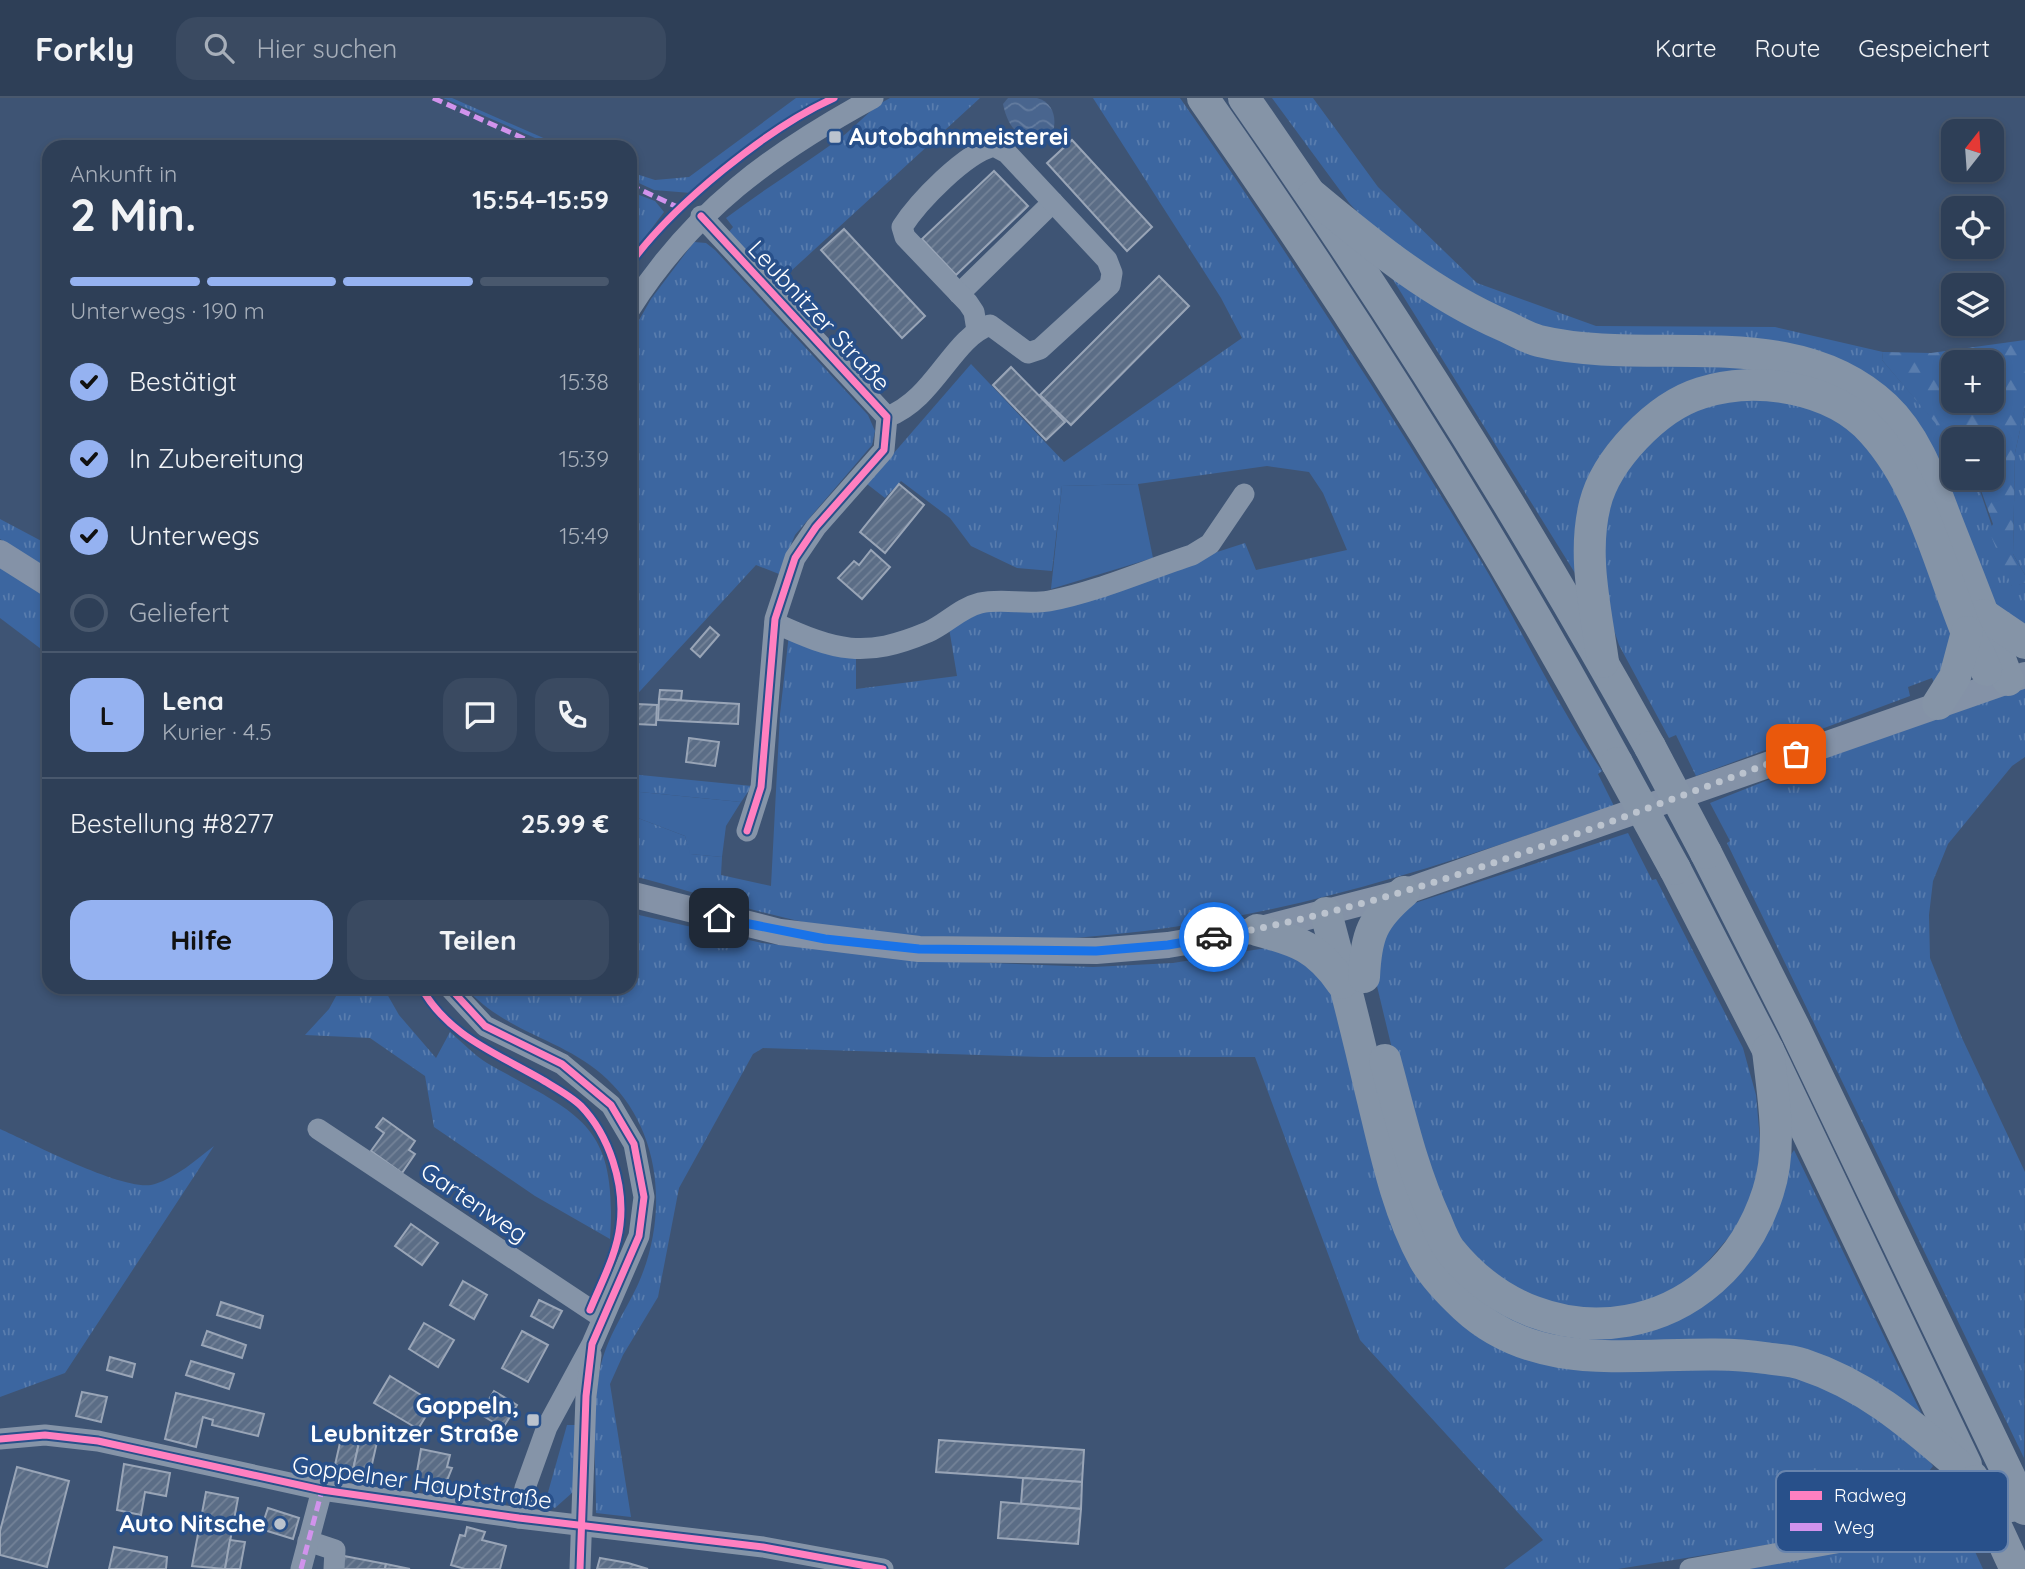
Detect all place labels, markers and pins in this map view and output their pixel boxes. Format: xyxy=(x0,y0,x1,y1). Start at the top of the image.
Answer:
place label: Autobahnmeisterei xyxy=(849,121,1068,151)
marker: Autobahnmeisterei xyxy=(827,129,843,145)
pin xyxy=(1766,724,1826,784)
pin xyxy=(689,888,749,948)
place label: Goppeln, Leubnitzer Straße xyxy=(310,1390,519,1448)
marker: Goppeln, Leubnitzer Straße xyxy=(525,1412,541,1428)
place label: Auto Nitsche xyxy=(120,1508,266,1538)
marker: Auto Nitsche xyxy=(272,1516,288,1532)

